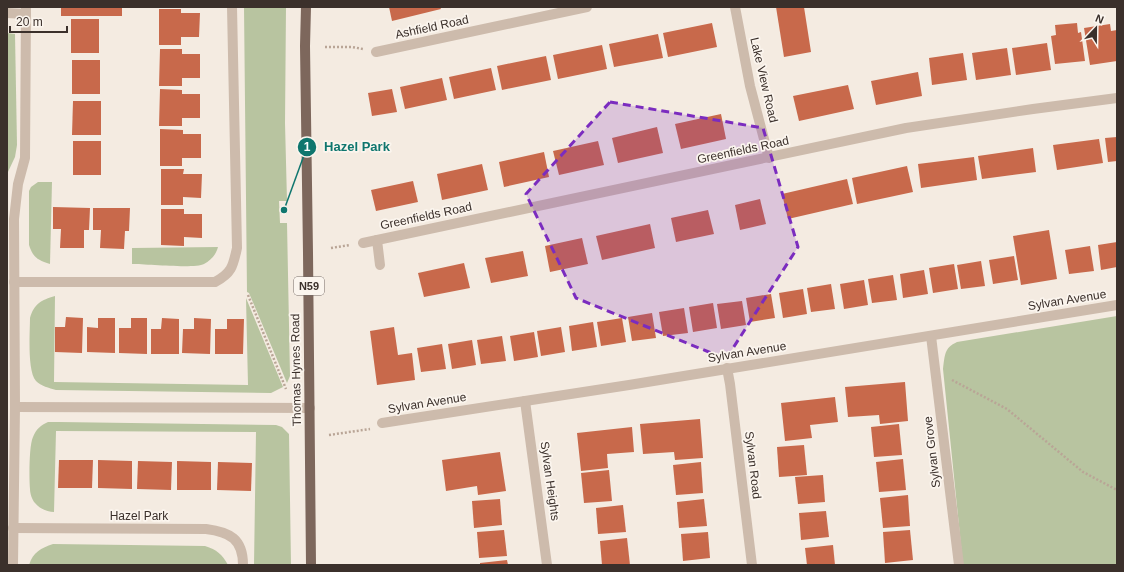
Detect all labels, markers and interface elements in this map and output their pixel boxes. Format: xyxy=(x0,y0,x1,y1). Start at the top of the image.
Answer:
scale bar xyxy=(10,8,67,34)
north arrow xyxy=(1076,8,1116,48)
street label: Ashfield Road xyxy=(394,12,470,42)
text: N xyxy=(1094,12,1106,26)
text: 20 m xyxy=(16,15,43,29)
street label: Lake View Road xyxy=(747,36,781,124)
street label: Greenfields Road xyxy=(696,133,790,167)
callout: Hazel Park xyxy=(297,134,398,159)
text: Hazel Park xyxy=(324,139,391,154)
text: 1 xyxy=(304,140,311,154)
street label: Greenfields Road xyxy=(379,199,473,233)
road number: N59 xyxy=(294,277,324,295)
street label: Sylvan Avenue xyxy=(1027,287,1108,313)
street label: Thomas Hynes Road xyxy=(288,314,304,426)
street label: Sylvan Avenue xyxy=(707,339,788,365)
street label: Sylvan Avenue xyxy=(387,390,468,416)
street label: Sylvan Grove xyxy=(921,415,943,489)
street label: Sylvan Road xyxy=(742,430,764,500)
street label: Sylvan Heights xyxy=(537,440,563,522)
street label: Hazel Park xyxy=(110,509,169,523)

